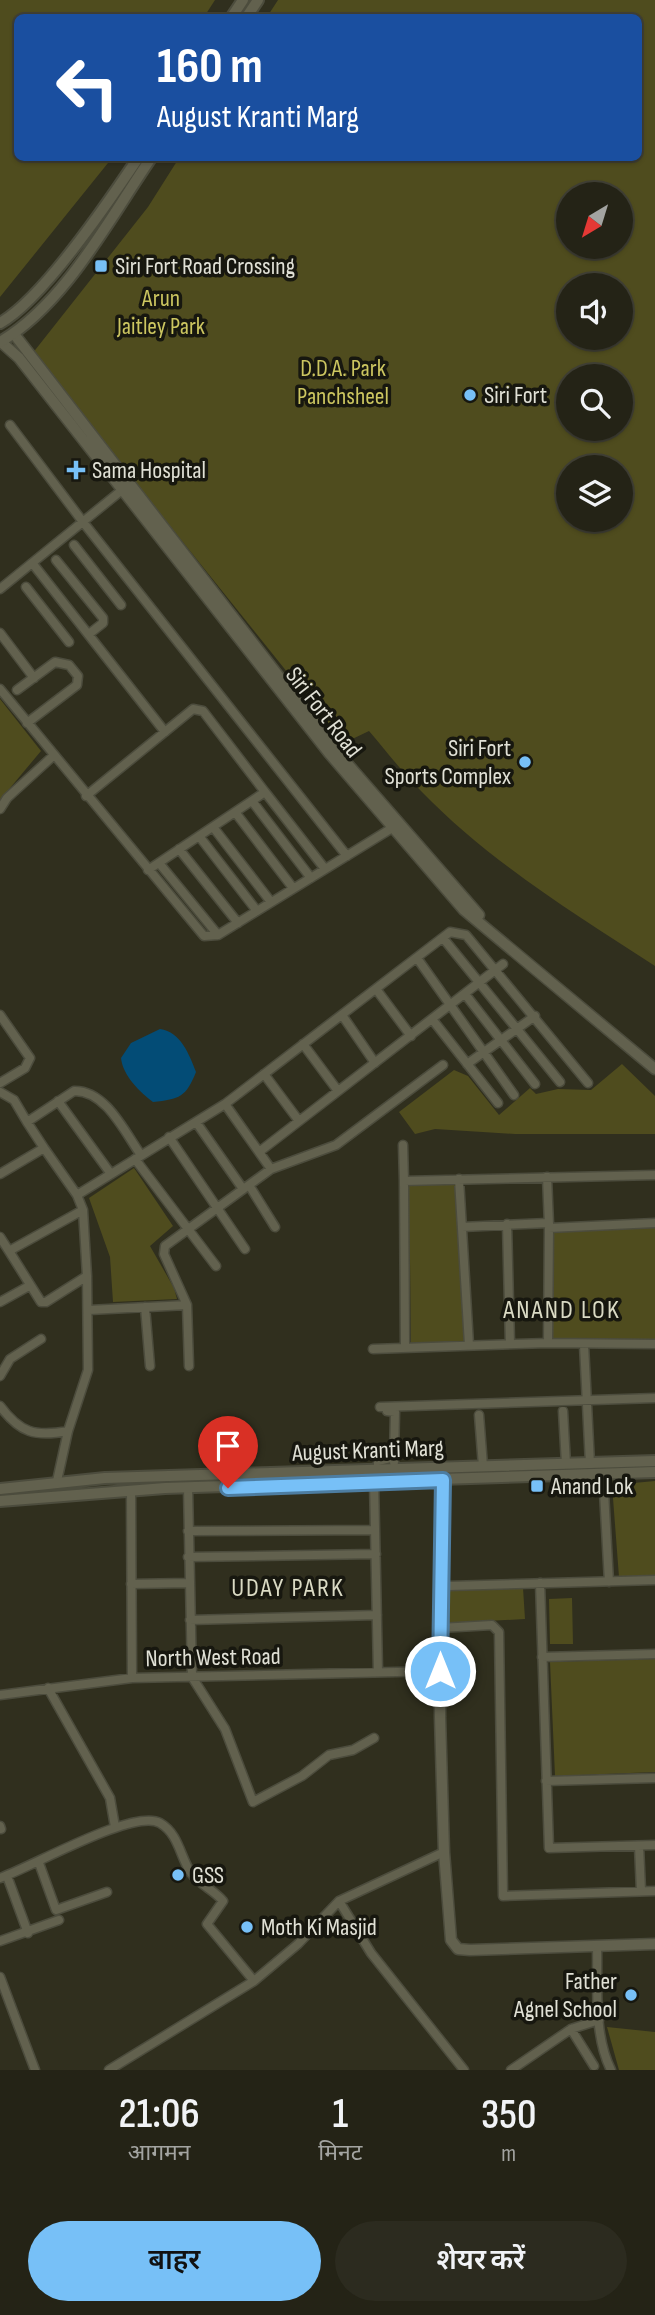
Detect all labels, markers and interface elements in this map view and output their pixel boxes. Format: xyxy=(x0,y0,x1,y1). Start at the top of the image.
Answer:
text: 160 m xyxy=(157,38,263,97)
icon: left xyxy=(42,42,133,133)
text: August Kranti Marg xyxy=(157,98,359,137)
north arrow xyxy=(556,182,634,259)
map controls xyxy=(556,182,633,532)
place label: Siri Fort Road Crossing xyxy=(115,252,295,281)
marker: Siri Fort Road Crossing xyxy=(93,258,109,274)
button: sound xyxy=(556,273,633,350)
park label: Arun Jaitley Park xyxy=(116,284,205,341)
park label: D.D.A. Park Panchsheel xyxy=(297,354,389,411)
button: search xyxy=(556,364,633,441)
place label: Siri Fort xyxy=(484,381,547,410)
marker: Siri Fort xyxy=(462,387,478,403)
button: layers xyxy=(556,455,633,532)
place label: Sama Hospital xyxy=(92,456,206,485)
marker: Sama Hospital xyxy=(66,460,86,480)
street label: Siri Fort Road xyxy=(279,661,368,763)
place label: Siri Fort Sports Complex xyxy=(384,734,511,791)
marker: Siri Fort Sports Complex xyxy=(517,754,533,770)
district label: ANAND LOK xyxy=(502,1295,621,1326)
pin xyxy=(198,1416,258,1488)
icon: arrive xyxy=(209,1427,247,1465)
street label: August Kranti Marg xyxy=(291,1433,444,1468)
place label: Anand Lok xyxy=(550,1472,633,1501)
marker: Anand Lok xyxy=(529,1478,545,1494)
district label: UDAY PARK xyxy=(231,1573,345,1604)
position arrow xyxy=(403,1634,477,1708)
street label: North West Road xyxy=(145,1642,281,1673)
place label: GSS xyxy=(192,1861,224,1890)
marker: GSS xyxy=(170,1867,186,1883)
place label: Moth Ki Masjid xyxy=(261,1913,377,1942)
marker: Moth Ki Masjid xyxy=(239,1919,255,1935)
place label: Father Agnel School xyxy=(513,1967,617,2024)
marker: Father Agnel School xyxy=(623,1987,639,2003)
text: 21:06 xyxy=(119,2089,200,2140)
text: 1 xyxy=(332,2089,348,2140)
text: 350 xyxy=(481,2090,536,2141)
text: आगमन xyxy=(128,2139,191,2167)
text: मिनट xyxy=(318,2139,362,2167)
text: m xyxy=(501,2140,516,2168)
button: बाहर xyxy=(28,2221,321,2301)
button: शेयर करें xyxy=(335,2221,627,2301)

